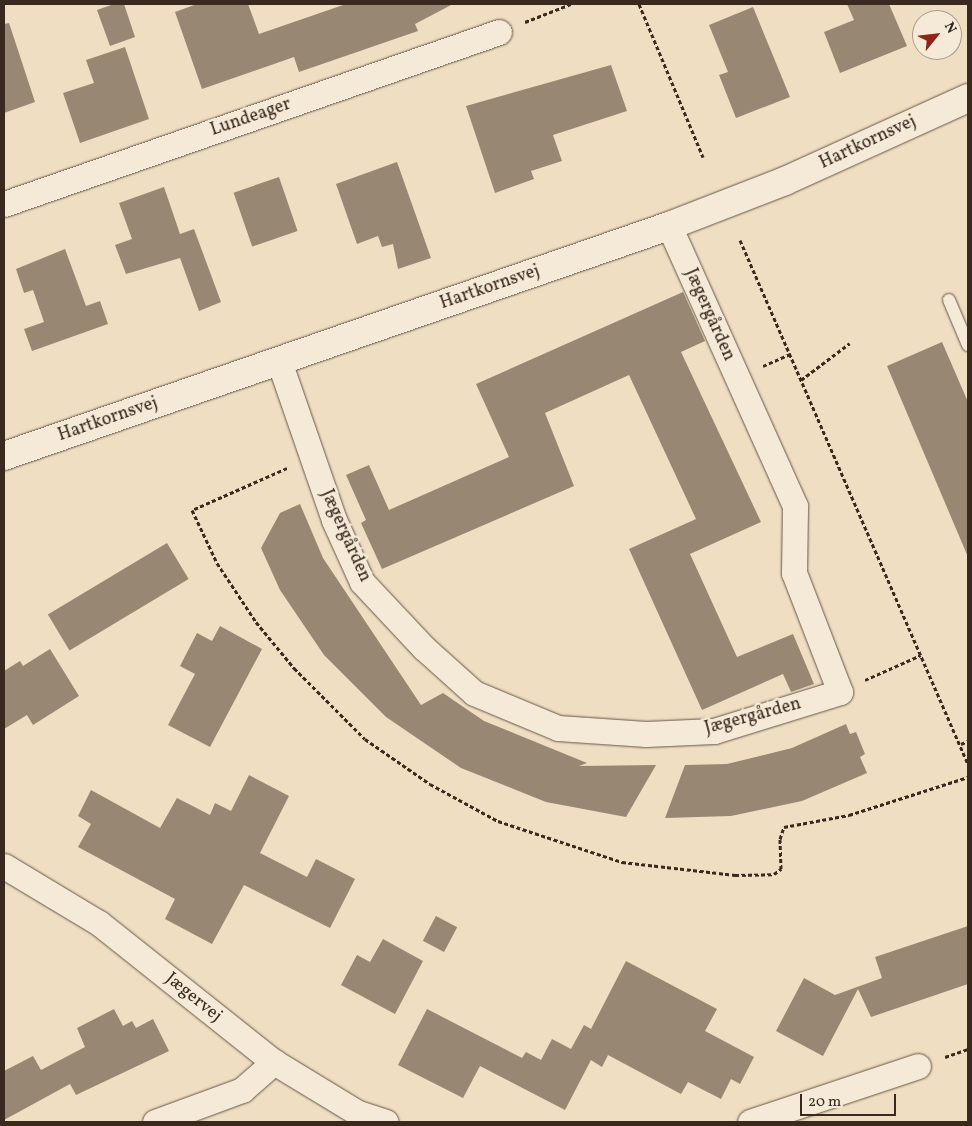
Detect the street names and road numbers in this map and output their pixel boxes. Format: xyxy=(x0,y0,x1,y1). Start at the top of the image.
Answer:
street label: Lundeager xyxy=(208,94,294,142)
street label: Hartkornsvej xyxy=(816,111,920,175)
street label: Hartkornsvej xyxy=(437,261,543,315)
street label: Jægergården xyxy=(679,265,739,365)
street label: Hartkornsvej xyxy=(55,393,161,447)
street label: Jægergården xyxy=(315,486,375,586)
street label: Jægergården xyxy=(702,694,804,740)
street label: Jægervej xyxy=(160,969,226,1027)

